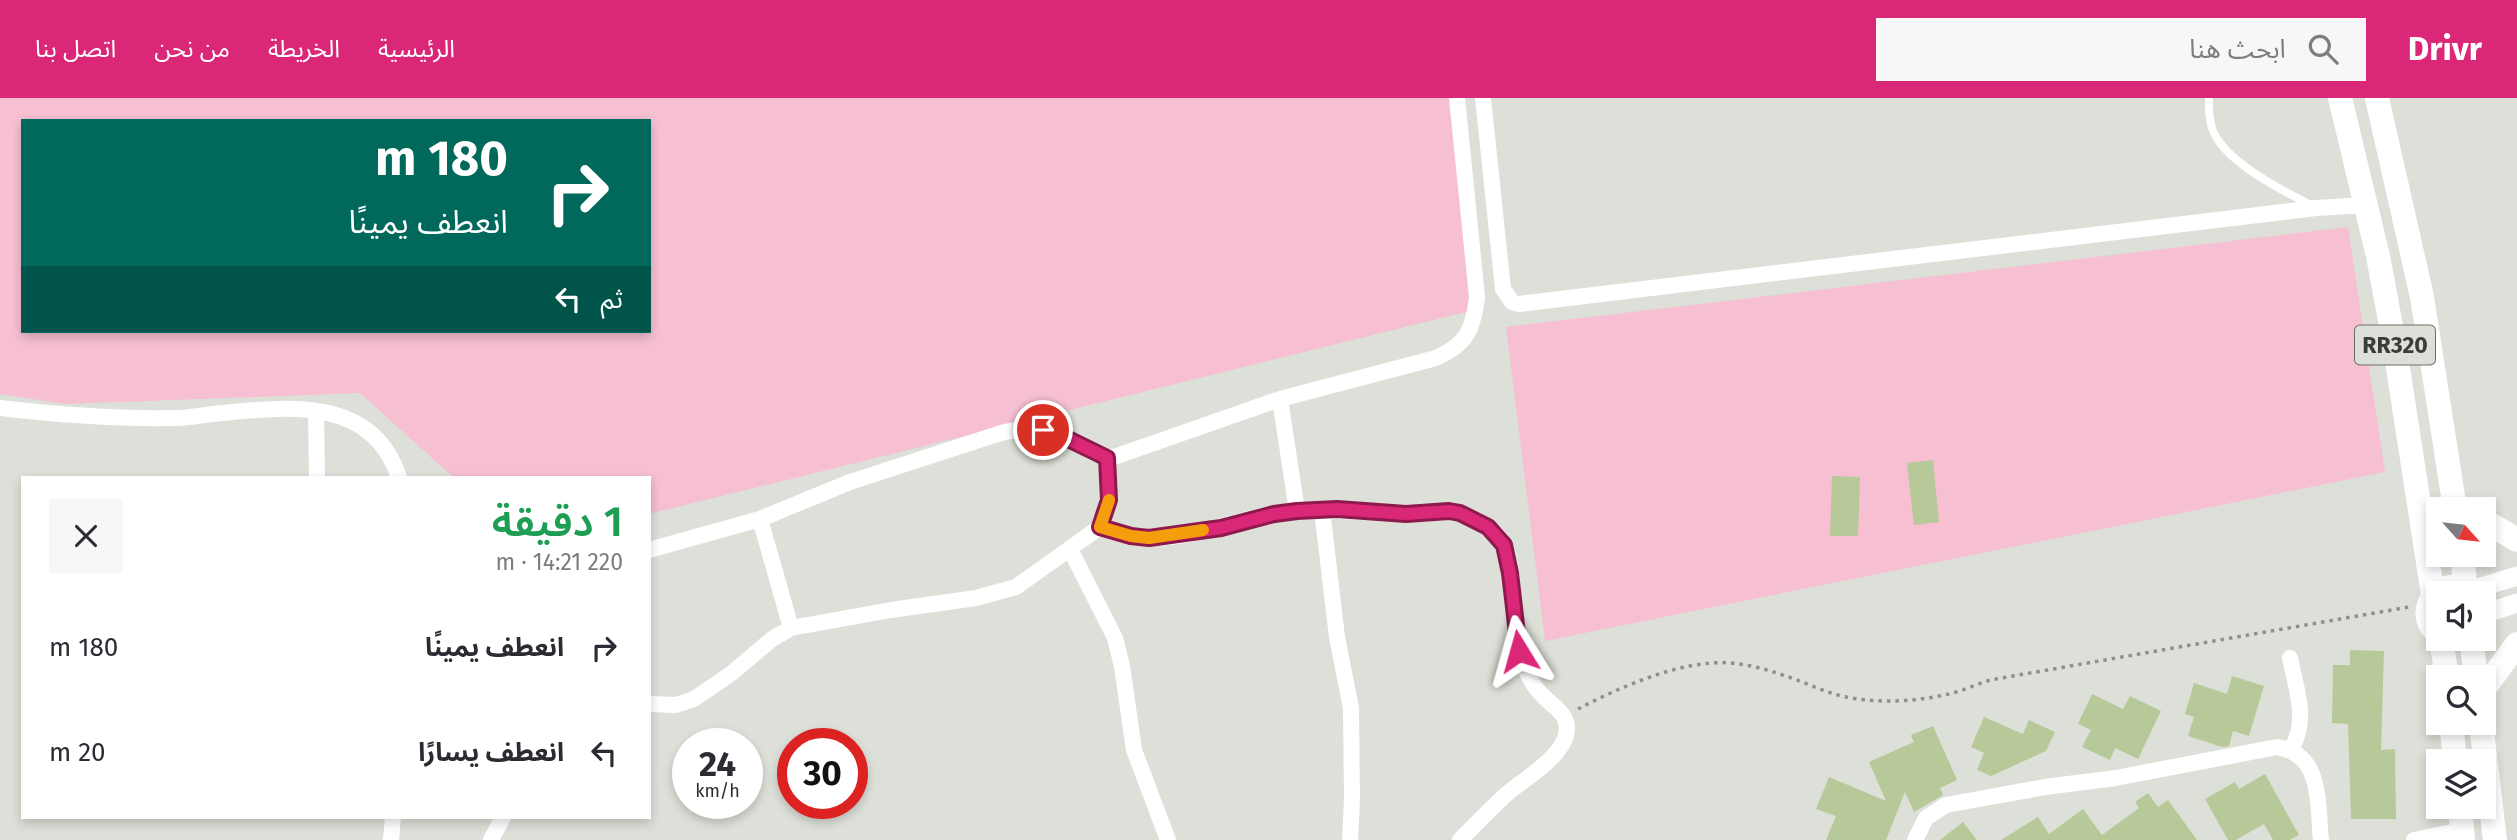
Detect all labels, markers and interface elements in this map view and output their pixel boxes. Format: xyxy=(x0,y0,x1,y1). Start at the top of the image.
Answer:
search box xyxy=(1876,18,2366,81)
text: Drivr xyxy=(2408,29,2482,69)
icon: search xyxy=(2304,30,2342,68)
text: ابحث هنا xyxy=(2189,34,2286,65)
text: اتصل بنا xyxy=(35,35,116,63)
text: من نحن xyxy=(154,35,230,63)
text: الخريطة xyxy=(268,35,340,63)
text: الرئيسية xyxy=(378,35,455,63)
text: 180 m xyxy=(375,129,508,188)
icon: right xyxy=(532,147,623,238)
text: انعطف يمينًا xyxy=(348,203,508,241)
icon: left xyxy=(549,280,587,318)
text: ثم xyxy=(601,284,623,315)
road number: RR320 xyxy=(2355,326,2435,364)
pin xyxy=(1013,400,1073,460)
icon: arrive xyxy=(1024,411,1062,449)
text: 1 دقيقة xyxy=(492,497,623,547)
north arrow xyxy=(2426,497,2496,567)
map controls xyxy=(2426,497,2496,819)
button: close xyxy=(49,499,123,573)
text: 220 m · 14:21 xyxy=(495,548,623,576)
button: sound xyxy=(2426,581,2496,651)
position arrow xyxy=(1482,614,1556,688)
icon: right xyxy=(585,629,623,667)
text: 180 m xyxy=(49,632,118,663)
text: انعطف يمينًا xyxy=(425,632,564,663)
button: search xyxy=(2426,665,2496,735)
speed limit sign: 30 xyxy=(777,728,868,819)
icon: left xyxy=(585,734,623,772)
text: 20 m xyxy=(49,737,106,768)
text: انعطف يسارًا xyxy=(418,737,564,768)
text: 24 xyxy=(699,743,736,785)
button: layers xyxy=(2426,749,2496,819)
text: km/h xyxy=(695,780,740,802)

